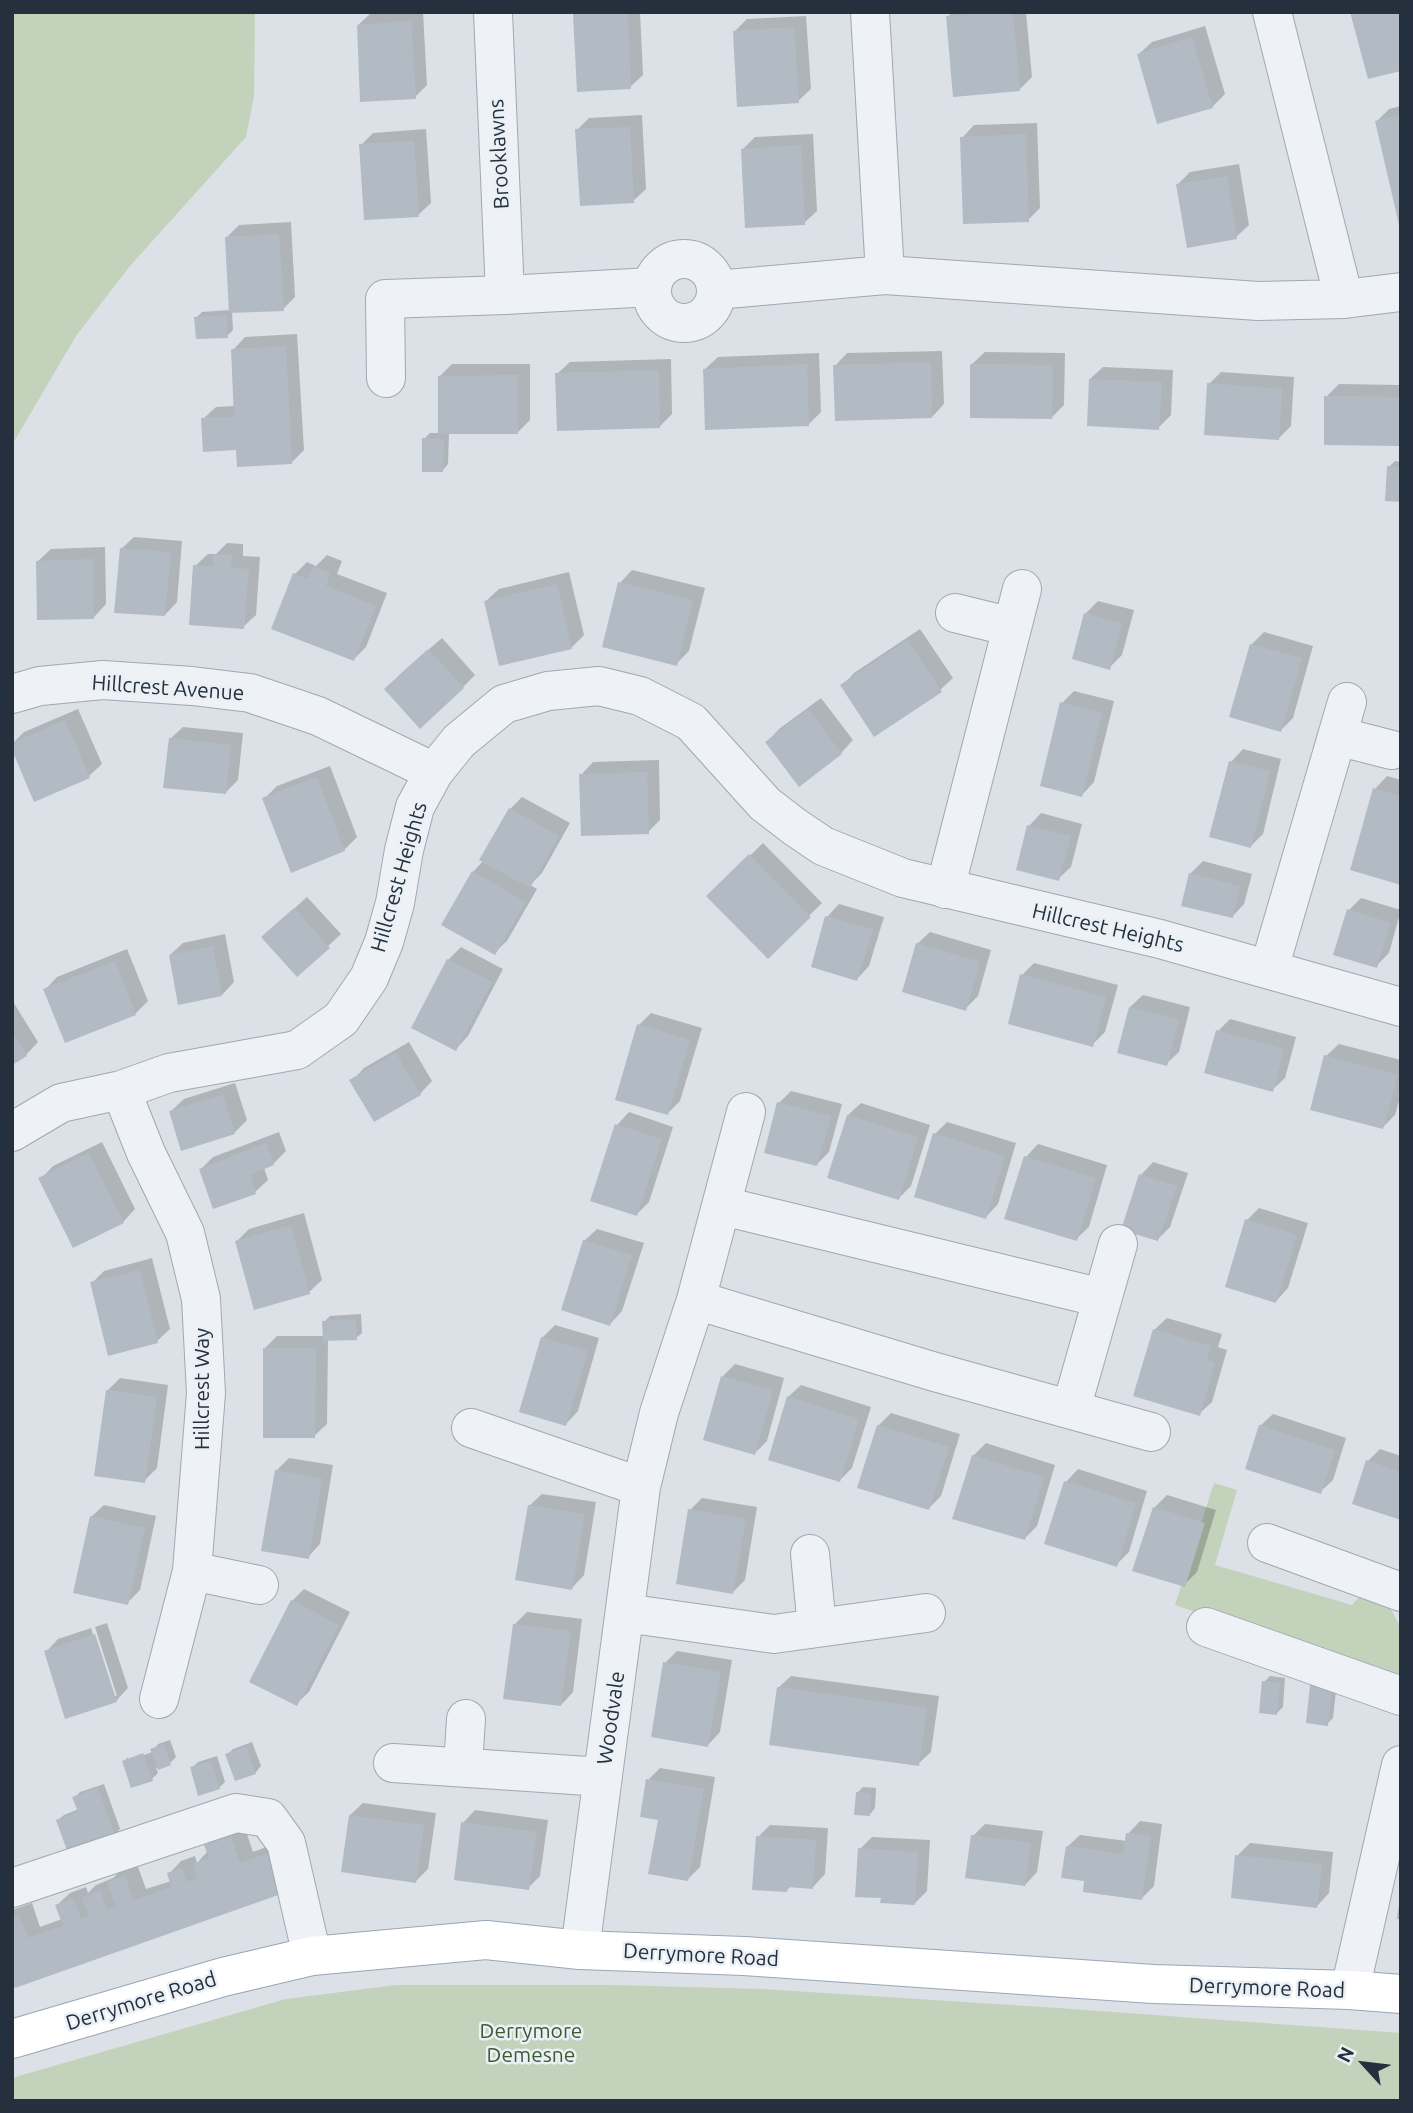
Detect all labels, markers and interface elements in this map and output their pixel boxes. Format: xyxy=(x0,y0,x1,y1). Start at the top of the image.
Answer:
street label: Brooklawns xyxy=(484,98,514,210)
street label: Hillcrest Avenue xyxy=(91,670,245,706)
street label: Hillcrest Heights xyxy=(366,799,432,955)
street label: Hillcrest Heights xyxy=(1030,898,1186,958)
street label: Hillcrest Way xyxy=(189,1328,215,1450)
street label: Woodvale xyxy=(592,1670,630,1766)
street label: Derrymore Road xyxy=(622,1938,780,1972)
street label: Derrymore Road xyxy=(63,1966,219,2036)
street label: Derrymore Road xyxy=(1189,1973,1345,2003)
park label: Derrymore Demesne xyxy=(480,2018,582,2068)
north arrow xyxy=(1329,2029,1399,2099)
text: N xyxy=(1332,2043,1358,2066)

